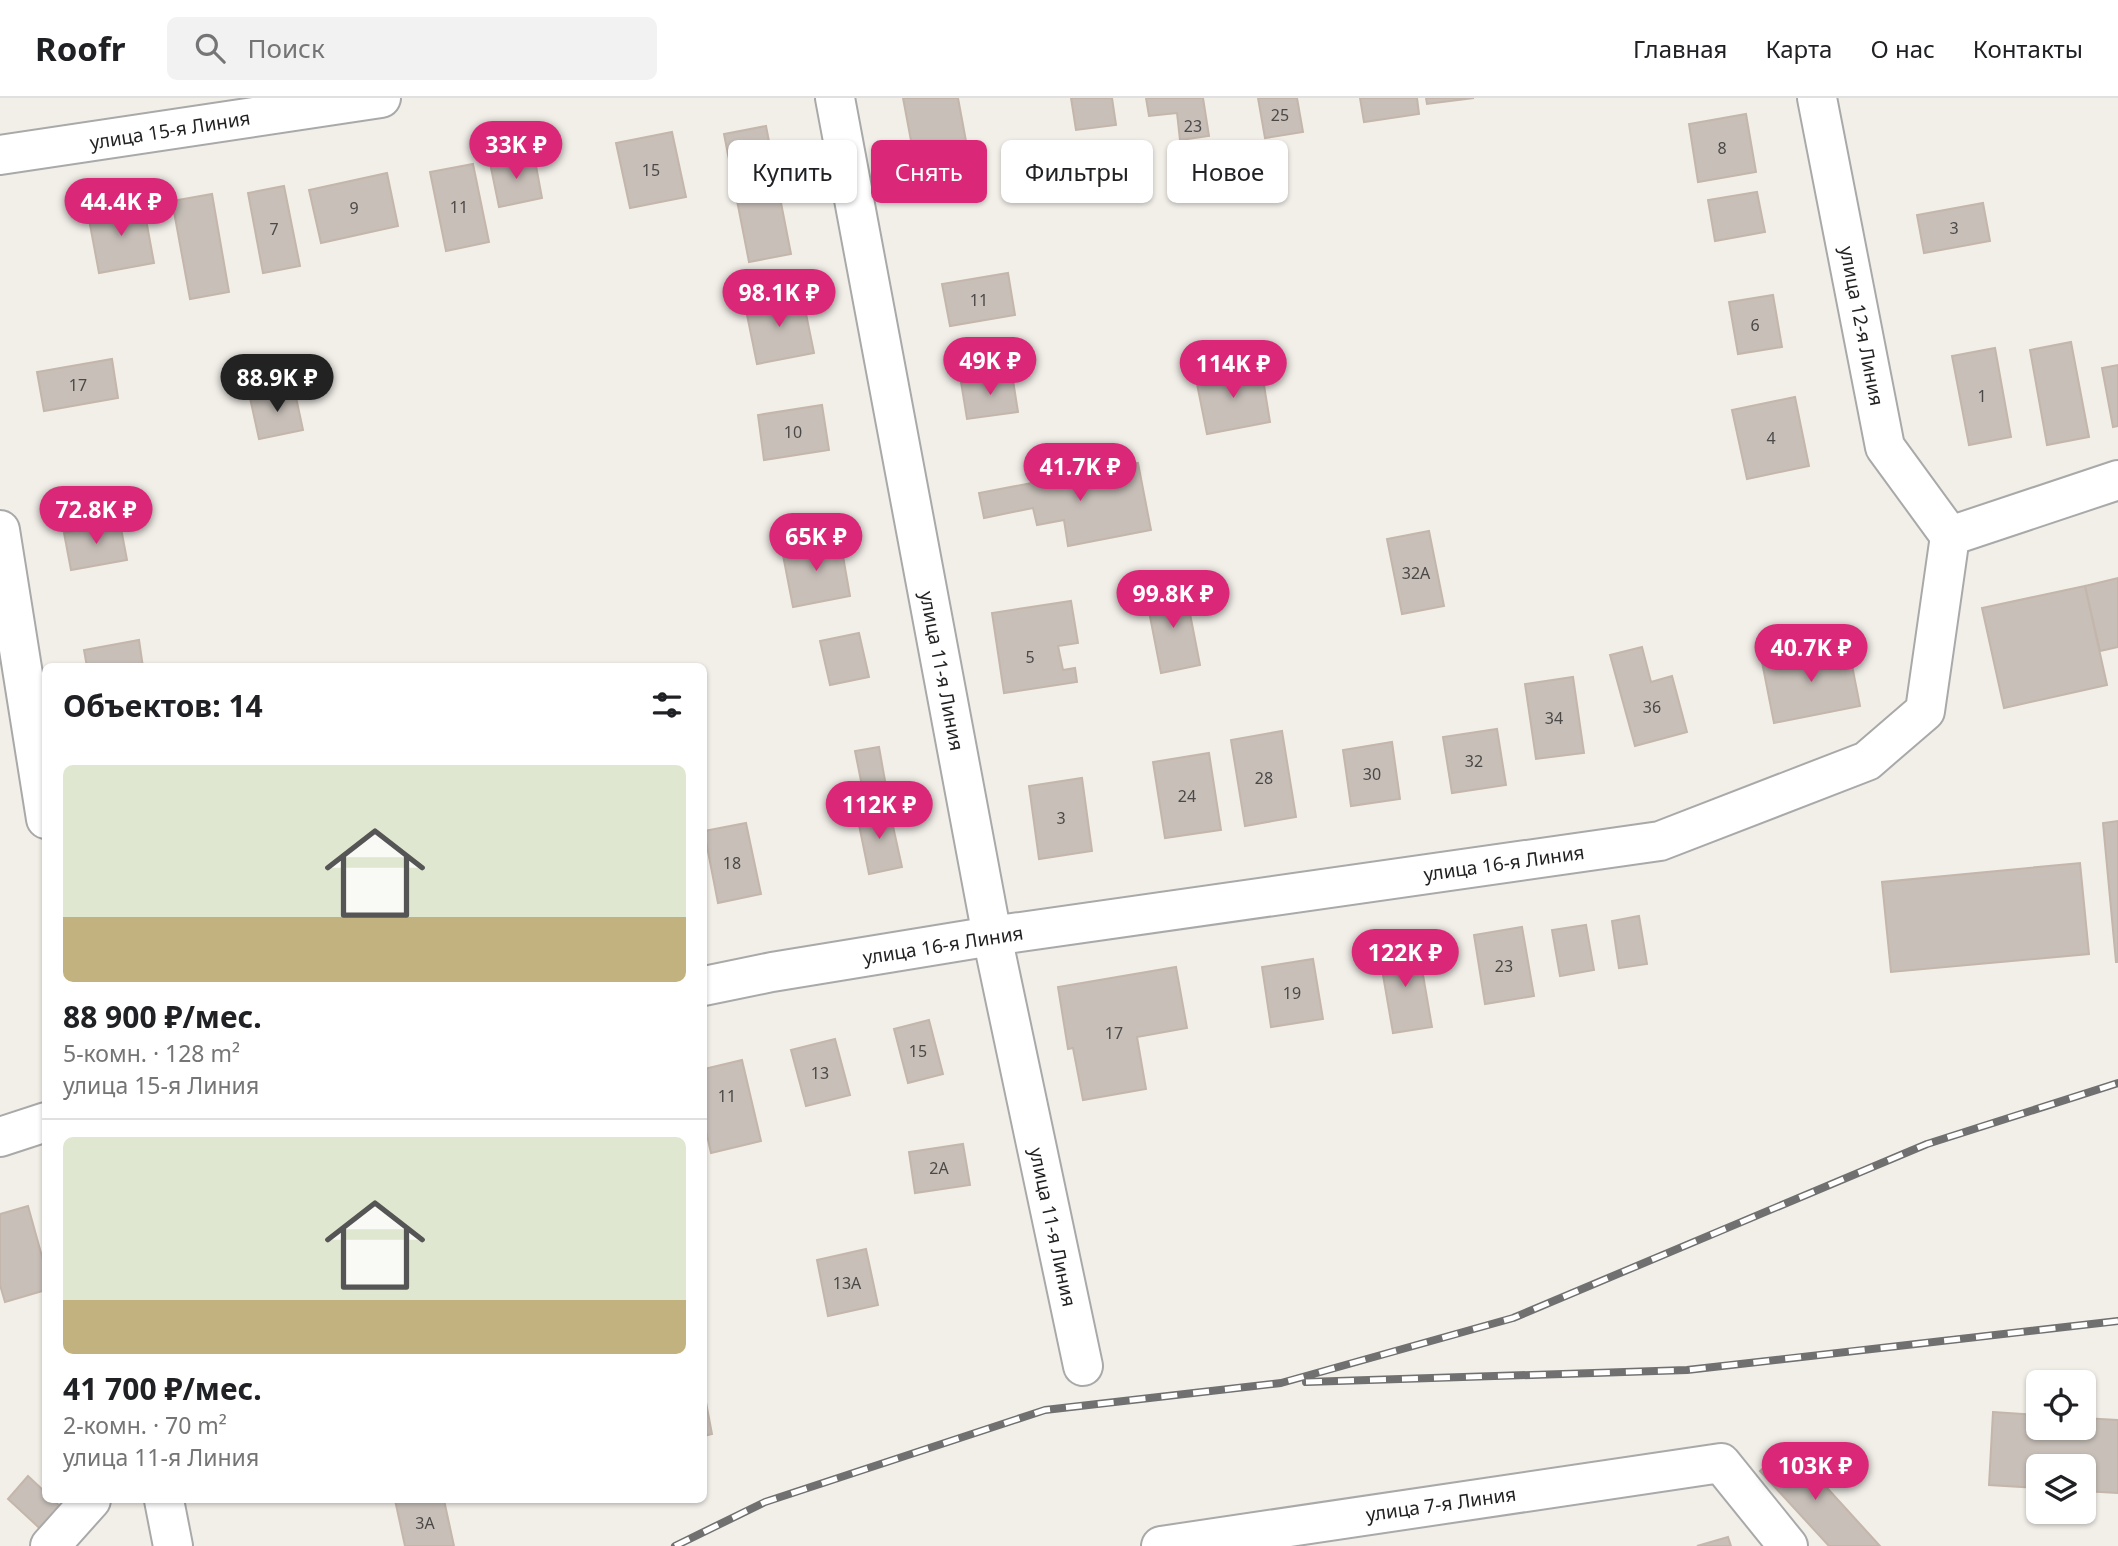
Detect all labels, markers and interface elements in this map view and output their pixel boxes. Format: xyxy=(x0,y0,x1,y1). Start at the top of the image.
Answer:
search box xyxy=(167,17,657,80)
text: Roofr xyxy=(35,26,125,71)
icon: search xyxy=(191,29,229,67)
text: Поиск xyxy=(247,30,325,66)
text: Главная xyxy=(1633,32,1727,65)
text: Карта xyxy=(1765,32,1832,65)
text: О нас xyxy=(1870,32,1935,65)
text: Контакты xyxy=(1973,32,2083,65)
street label: улица 15-я Линия xyxy=(88,104,252,156)
house number: 25 xyxy=(1271,104,1289,126)
house number: 23 xyxy=(1184,115,1202,137)
pin: 33K ₽ xyxy=(467,122,565,181)
text: 33K ₽ xyxy=(485,128,547,160)
house number: 8 xyxy=(1717,137,1727,159)
chip: Купить xyxy=(728,140,857,203)
chip: Снять xyxy=(871,140,987,203)
chip: Фильтры xyxy=(1001,140,1153,203)
chip: Новое xyxy=(1167,140,1288,203)
house number: 15 xyxy=(642,159,660,181)
pin: 44.4K ₽ xyxy=(56,178,186,238)
text: 44.4K ₽ xyxy=(81,185,161,217)
house number: 11 xyxy=(450,196,468,218)
house number: 9 xyxy=(349,197,359,219)
house number: 3 xyxy=(1949,217,1959,239)
house number: 7 xyxy=(269,218,279,240)
street label: улица 12-я Линия xyxy=(1834,244,1890,408)
pin: 98.1K ₽ xyxy=(714,270,844,329)
text: 98.1K ₽ xyxy=(739,276,819,308)
house number: 11 xyxy=(970,289,988,311)
house number: 6 xyxy=(1750,314,1760,336)
pin: 49K ₽ xyxy=(941,338,1039,397)
pin: 114K ₽ xyxy=(1176,341,1290,400)
text: 49K ₽ xyxy=(959,344,1021,376)
text: 114K ₽ xyxy=(1196,347,1270,379)
pin: 88.9K ₽ xyxy=(212,354,342,414)
text: 88.9K ₽ xyxy=(237,361,317,393)
house number: 17 xyxy=(69,374,87,396)
house number: 1 xyxy=(1977,385,1987,407)
house number: 10 xyxy=(784,421,802,443)
house number: 4 xyxy=(1766,427,1776,449)
pin: 41.7K ₽ xyxy=(1015,444,1145,503)
text: 41.7K ₽ xyxy=(1040,450,1120,482)
pin: 72.8K ₽ xyxy=(31,486,161,546)
text: 72.8K ₽ xyxy=(56,493,136,525)
pin: 65K ₽ xyxy=(767,514,865,573)
text: 65K ₽ xyxy=(785,520,847,552)
house number: 32А xyxy=(1402,562,1431,584)
pin: 99.8K ₽ xyxy=(1108,570,1238,630)
text: 99.8K ₽ xyxy=(1133,577,1213,609)
street label: улица 11-я Линия xyxy=(914,589,970,753)
pin: 40.7K ₽ xyxy=(1746,624,1876,684)
text: 40.7K ₽ xyxy=(1771,631,1851,663)
house number: 5 xyxy=(1025,646,1035,668)
text: Объектов: 14 xyxy=(63,685,263,726)
icon: filters xyxy=(648,686,686,724)
house number: 36 xyxy=(1643,696,1661,718)
house number: 34 xyxy=(1545,707,1563,729)
house number: 32 xyxy=(1465,750,1483,772)
house number: 30 xyxy=(1363,763,1381,785)
house number: 28 xyxy=(1255,767,1273,789)
pin: 112K ₽ xyxy=(822,782,936,841)
house number: 24 xyxy=(1178,785,1196,807)
text: 112K ₽ xyxy=(842,788,916,820)
house number: 3 xyxy=(1056,807,1066,829)
icon: home xyxy=(312,810,438,936)
street label: улица 16-я Линия xyxy=(1422,839,1586,887)
house number: 18 xyxy=(723,852,741,874)
street label: улица 16-я Линия xyxy=(861,919,1025,971)
pin: 122K ₽ xyxy=(1348,930,1462,989)
text: 122K ₽ xyxy=(1368,936,1442,968)
house number: 23 xyxy=(1495,955,1513,977)
house number: 19 xyxy=(1283,982,1301,1004)
text: 88 900 ₽/мес. xyxy=(63,996,262,1037)
house number: 17 xyxy=(1105,1022,1123,1044)
text: 5-комн. · 128 m² xyxy=(63,1037,240,1069)
house number: 15 xyxy=(909,1040,927,1062)
house number: 13 xyxy=(811,1062,829,1084)
text: улица 15-я Линия xyxy=(63,1069,259,1101)
house number: 11 xyxy=(718,1085,736,1107)
street label: улица 11-я Линия xyxy=(1023,1145,1083,1309)
house number: 2А xyxy=(929,1157,949,1179)
icon: home xyxy=(312,1182,438,1308)
house number: 13А xyxy=(833,1272,862,1294)
text: 41 700 ₽/мес. xyxy=(63,1368,262,1409)
map controls xyxy=(2026,1370,2096,1524)
button: locate xyxy=(2026,1370,2096,1440)
text: 2-комн. · 70 m² xyxy=(63,1409,227,1441)
text: улица 11-я Линия xyxy=(63,1441,259,1473)
pin: 103K ₽ xyxy=(1758,1442,1872,1502)
text: 103K ₽ xyxy=(1778,1449,1852,1481)
button: layers xyxy=(2026,1454,2096,1524)
street label: улица 7-я Линия xyxy=(1364,1481,1518,1527)
house number: 3А xyxy=(415,1512,435,1534)

